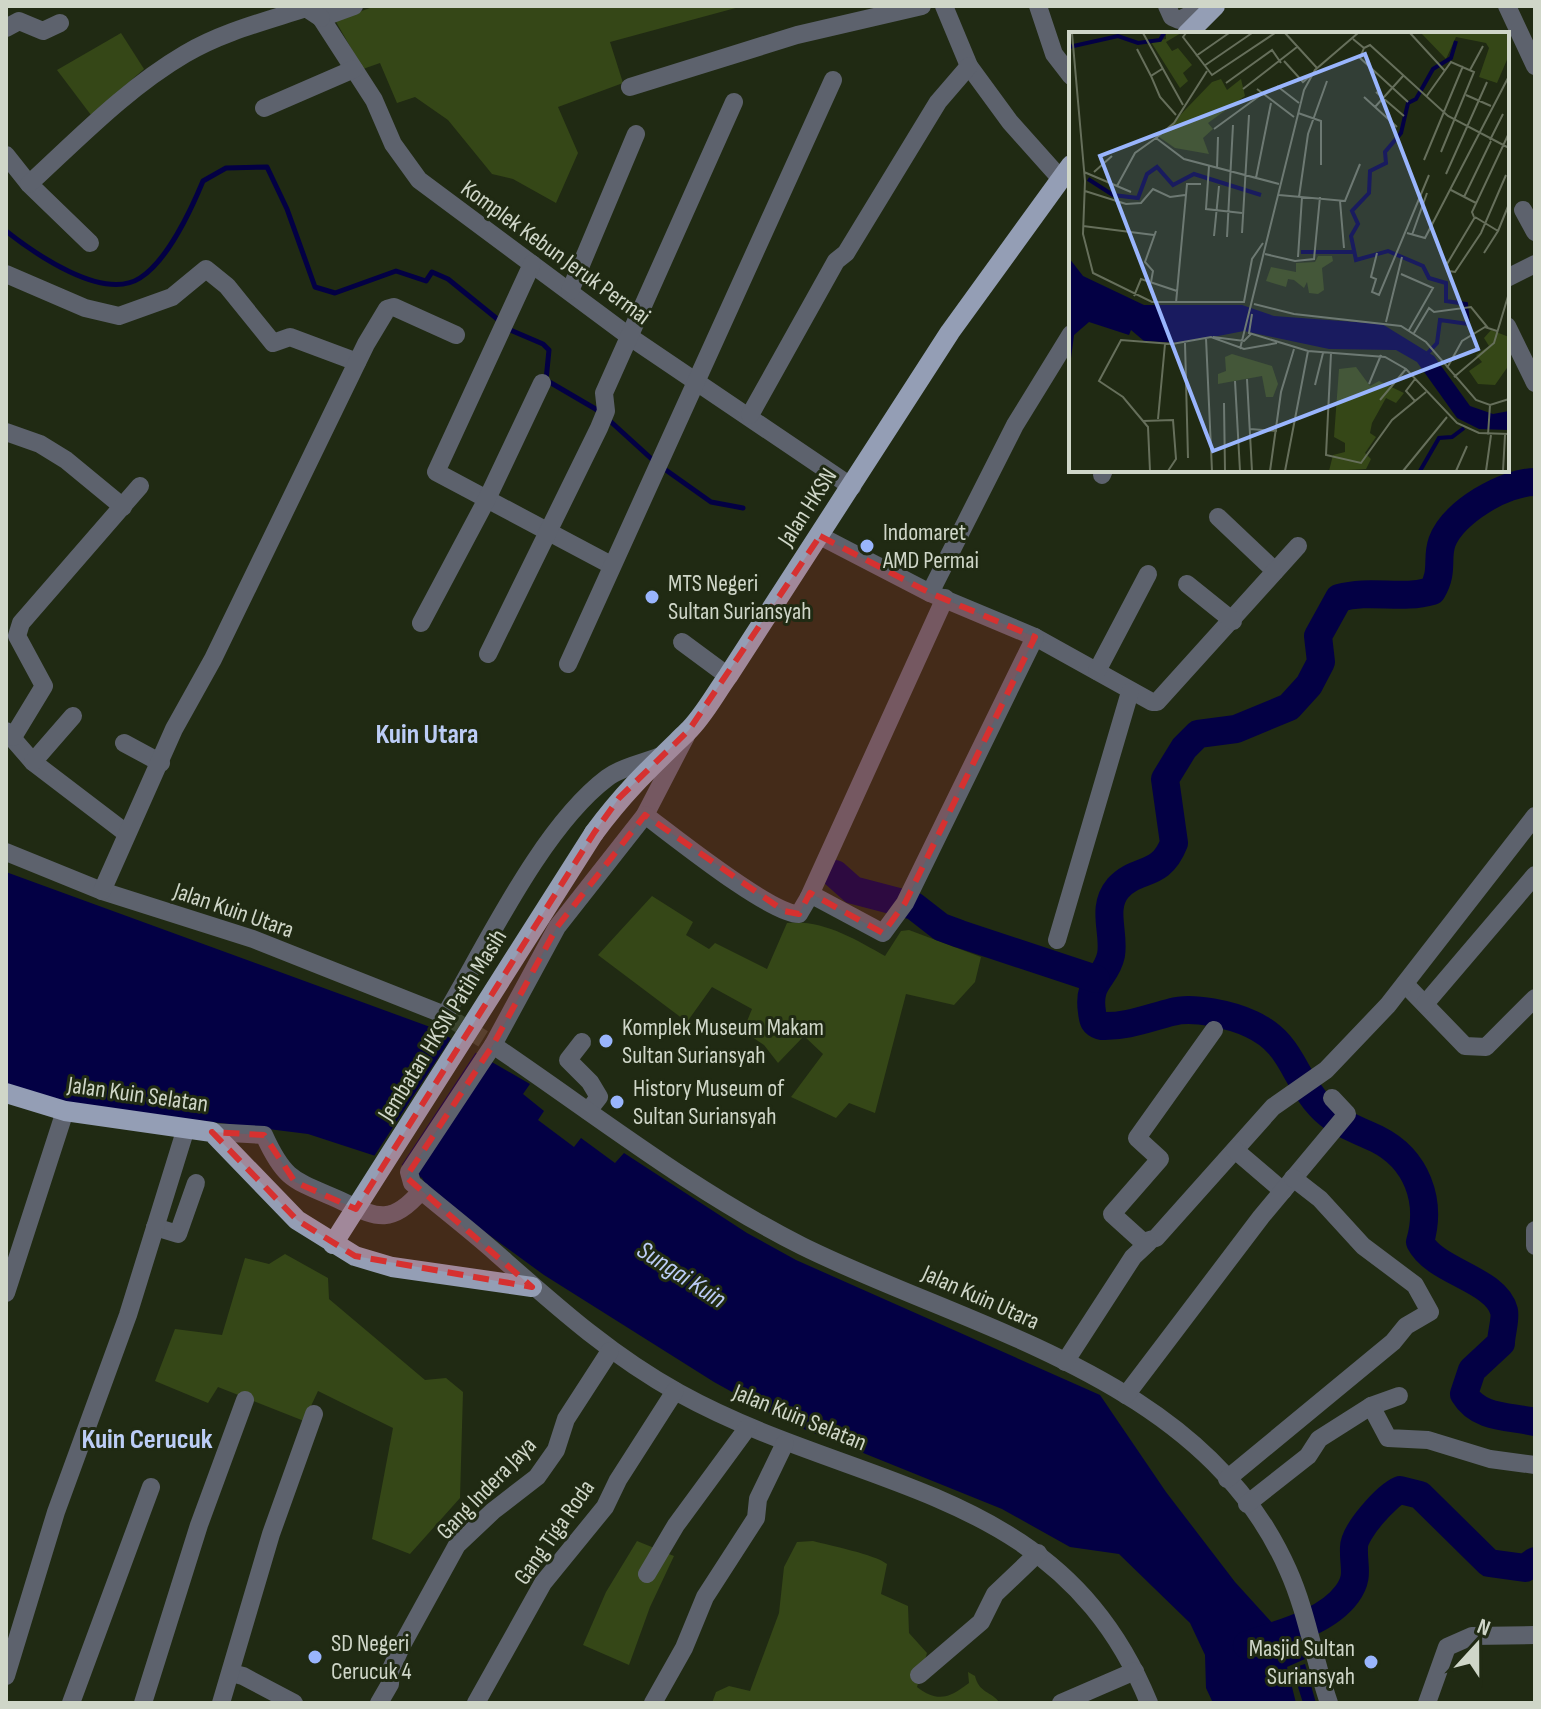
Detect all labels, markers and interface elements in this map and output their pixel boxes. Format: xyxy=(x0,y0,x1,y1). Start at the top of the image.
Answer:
inset map xyxy=(1069,32,1509,472)
street label: Komplek Kebun Jeruk Permai xyxy=(455,174,656,331)
street label: Jalan HKSN xyxy=(771,463,843,553)
place label: Indomaret AMD Permai xyxy=(882,518,979,575)
marker: Indomaret AMD Permai xyxy=(858,537,876,555)
place label: MTS Negeri Sultan Suriansyah xyxy=(668,569,811,626)
marker: MTS Negeri Sultan Suriansyah xyxy=(643,588,661,606)
district label: Kuin Utara xyxy=(375,718,479,751)
street label: Jalan Kuin Utara xyxy=(169,876,298,945)
street label: Jembatan HKSN Patih Masih xyxy=(371,924,513,1127)
place label: Komplek Museum Makam Sultan Suriansyah xyxy=(622,1013,824,1070)
marker: Komplek Museum Makam Sultan Suriansyah xyxy=(597,1032,615,1050)
street label: Jalan Kuin Selatan xyxy=(65,1070,210,1119)
place label: History Museum of Sultan Suriansyah xyxy=(633,1074,785,1131)
marker: History Museum of Sultan Suriansyah xyxy=(608,1093,626,1111)
water label: Sungai Kuin xyxy=(631,1235,732,1315)
street label: Jalan Kuin Utara xyxy=(917,1258,1044,1336)
street label: Jalan Kuin Selatan xyxy=(728,1377,871,1457)
district label: Kuin Cerucuk xyxy=(81,1423,213,1456)
street label: Gang Indera Jaya xyxy=(430,1431,542,1546)
street label: Gang Tiga Roda xyxy=(508,1474,601,1590)
north arrow xyxy=(1437,1605,1517,1685)
text: N xyxy=(1473,1613,1494,1642)
place label: SD Negeri Cerucuk 4 xyxy=(331,1629,412,1686)
place label: Masjid Sultan Suriansyah xyxy=(1249,1634,1355,1691)
marker: SD Negeri Cerucuk 4 xyxy=(306,1648,324,1666)
marker: Masjid Sultan Suriansyah xyxy=(1362,1653,1380,1671)

